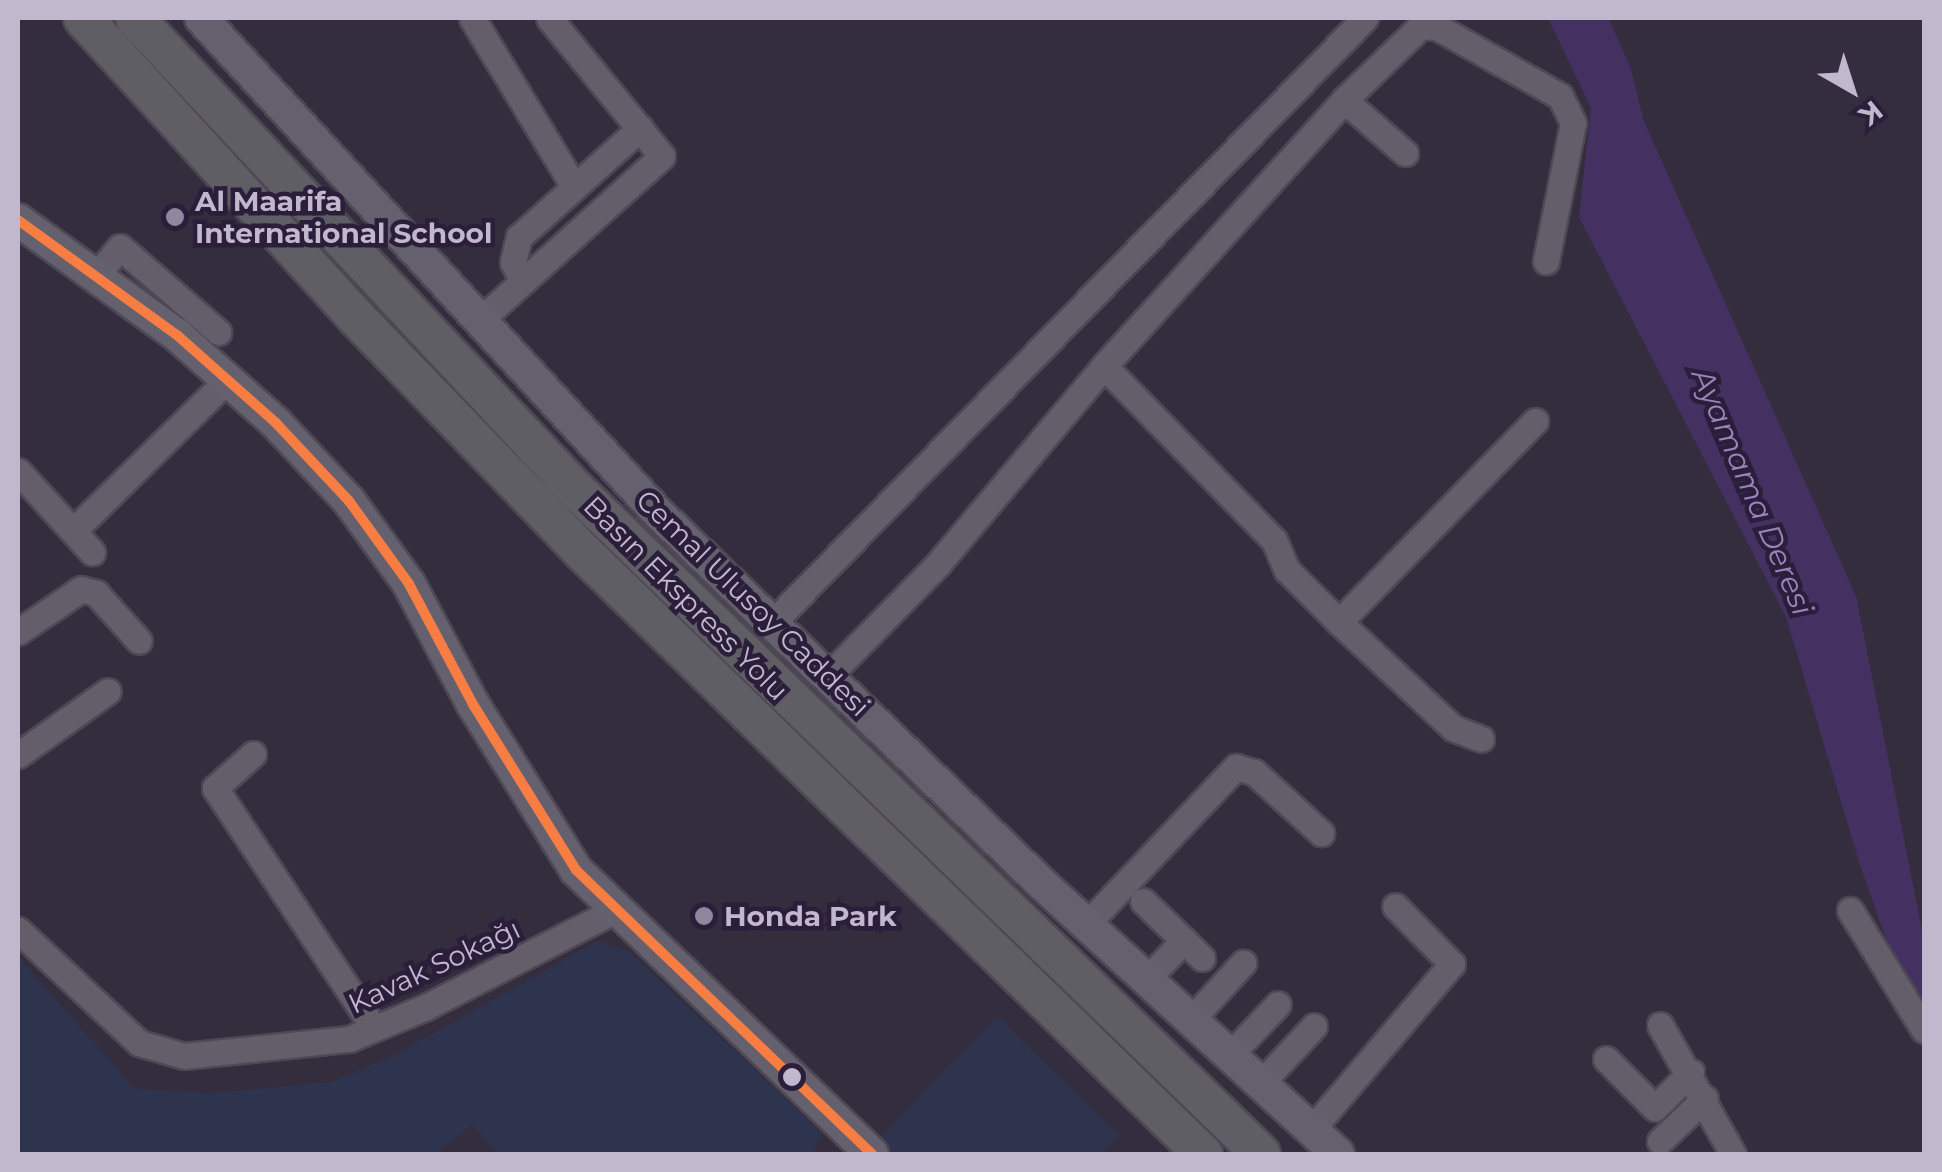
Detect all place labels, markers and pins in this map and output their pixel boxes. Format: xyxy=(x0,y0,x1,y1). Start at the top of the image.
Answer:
place label: Al Maarifa International School xyxy=(195,184,492,250)
marker: Al Maarifa International School xyxy=(164,206,186,228)
place label: Honda Park xyxy=(724,899,897,933)
marker: Honda Park xyxy=(693,905,715,927)
unlabelled marker xyxy=(782,1067,802,1087)

